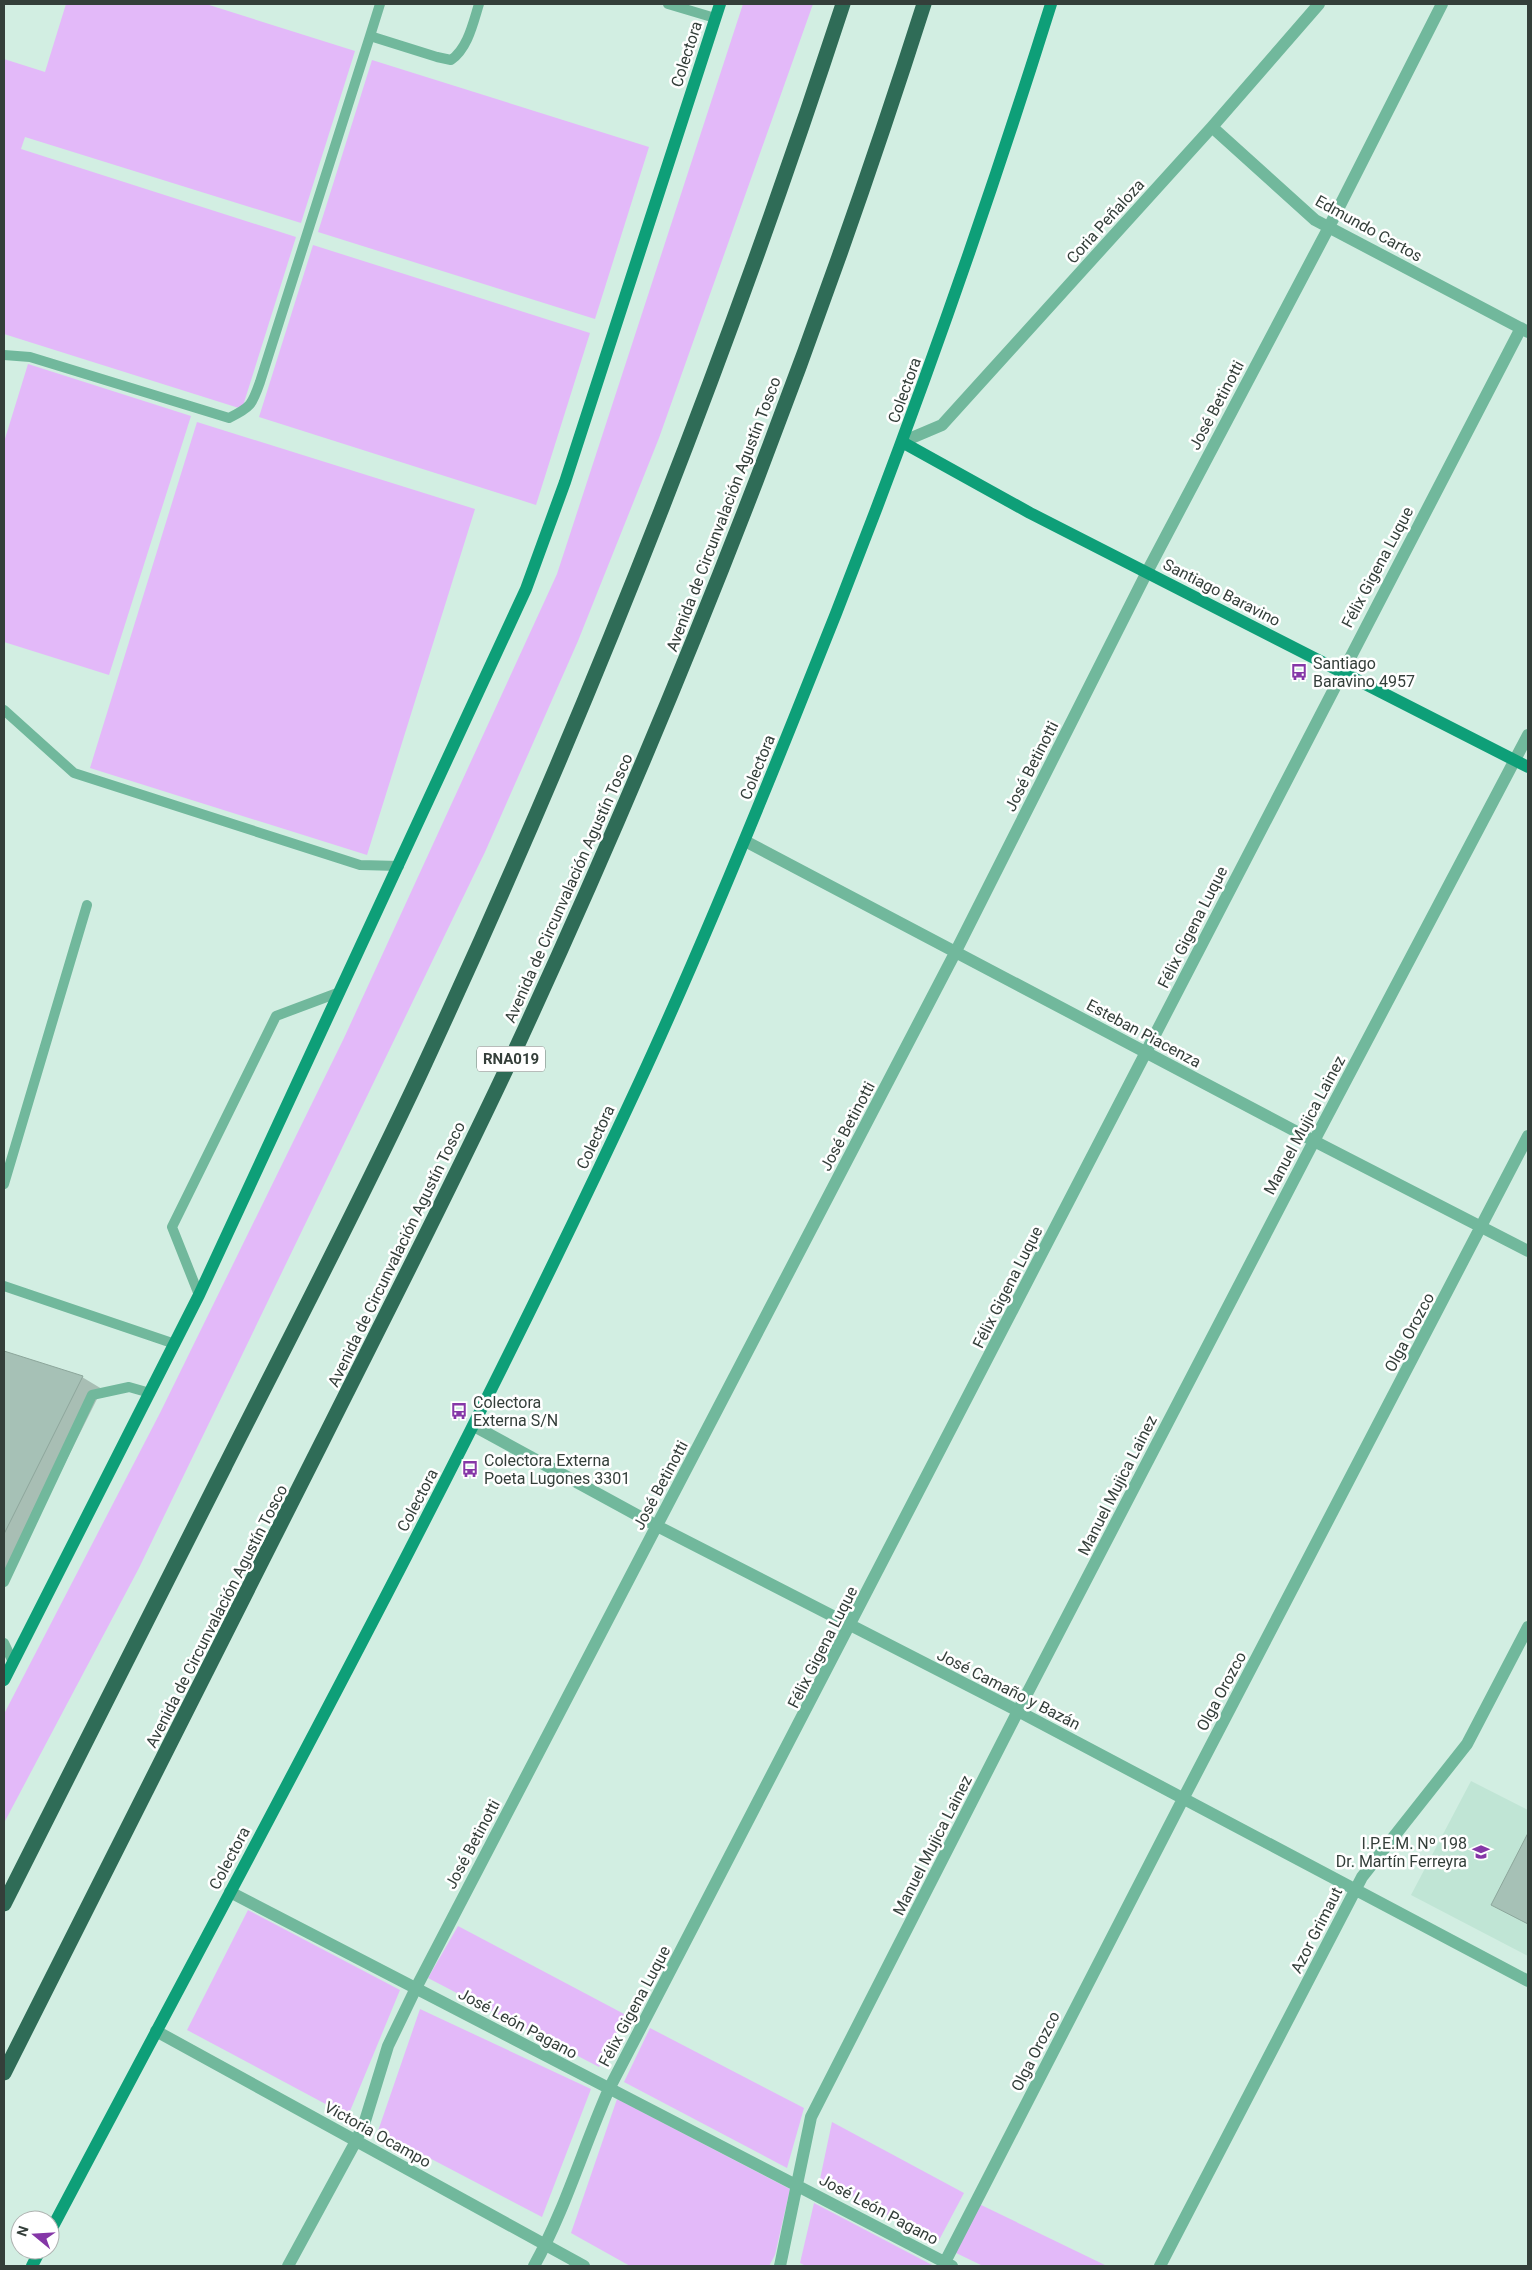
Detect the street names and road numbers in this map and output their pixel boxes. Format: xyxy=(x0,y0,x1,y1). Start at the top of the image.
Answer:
street label: Colectora xyxy=(667,19,706,90)
street label: Coria Peñaloza xyxy=(1062,175,1148,267)
street label: Edmundo Cartos xyxy=(1312,191,1425,266)
street label: Colectora xyxy=(884,355,925,426)
street label: José Betinotti xyxy=(1185,357,1248,453)
street label: Avenida de Circunvalación Agustín Tosco xyxy=(662,374,785,654)
street label: Félix Gigena Luque xyxy=(1338,504,1417,631)
street label: Santiago Baravino xyxy=(1160,555,1284,630)
street label: José Betinotti xyxy=(1001,718,1062,814)
street label: Colectora xyxy=(736,732,779,802)
street label: Avenida de Circunvalación Agustín Tosco xyxy=(500,751,637,1026)
street label: Félix Gigena Luque xyxy=(1154,863,1231,991)
street label: Esteban Piacenza xyxy=(1083,995,1204,1072)
road number: RNA019 xyxy=(477,1046,545,1072)
street label: Manuel Mujica Lainez xyxy=(1260,1052,1349,1198)
street label: José Betinotti xyxy=(816,1078,879,1174)
street label: Colectora xyxy=(572,1102,618,1172)
street label: Avenida de Circunvalación Agustín Tosco xyxy=(324,1119,469,1390)
street label: Félix Gigena Luque xyxy=(969,1223,1046,1351)
street label: Olga Orozco xyxy=(1381,1289,1438,1375)
street label: Manuel Mujica Lainez xyxy=(1074,1412,1161,1558)
street label: José Betinotti xyxy=(629,1437,692,1533)
street label: Colectora xyxy=(393,1466,442,1535)
street label: Avenida de Circunvalación Agustín Tosco xyxy=(142,1482,291,1751)
street label: Félix Gigena Luque xyxy=(784,1583,861,1711)
street label: José Camaño y Bazán xyxy=(934,1645,1084,1734)
street label: Olga Orozco xyxy=(1193,1648,1250,1734)
street label: Manuel Mujica Lainez xyxy=(889,1772,976,1918)
street label: José Betinotti xyxy=(441,1796,504,1892)
street label: Colectora xyxy=(205,1824,254,1893)
street label: Azor Grimaut xyxy=(1287,1884,1346,1976)
street label: Félix Gigena Luque xyxy=(595,1943,674,2070)
street label: José León Pagano xyxy=(455,1984,581,2063)
street label: Olga Orozco xyxy=(1007,2008,1064,2094)
street label: Victoria Ocampo xyxy=(321,2097,434,2172)
street label: José León Pagano xyxy=(816,2170,942,2249)

